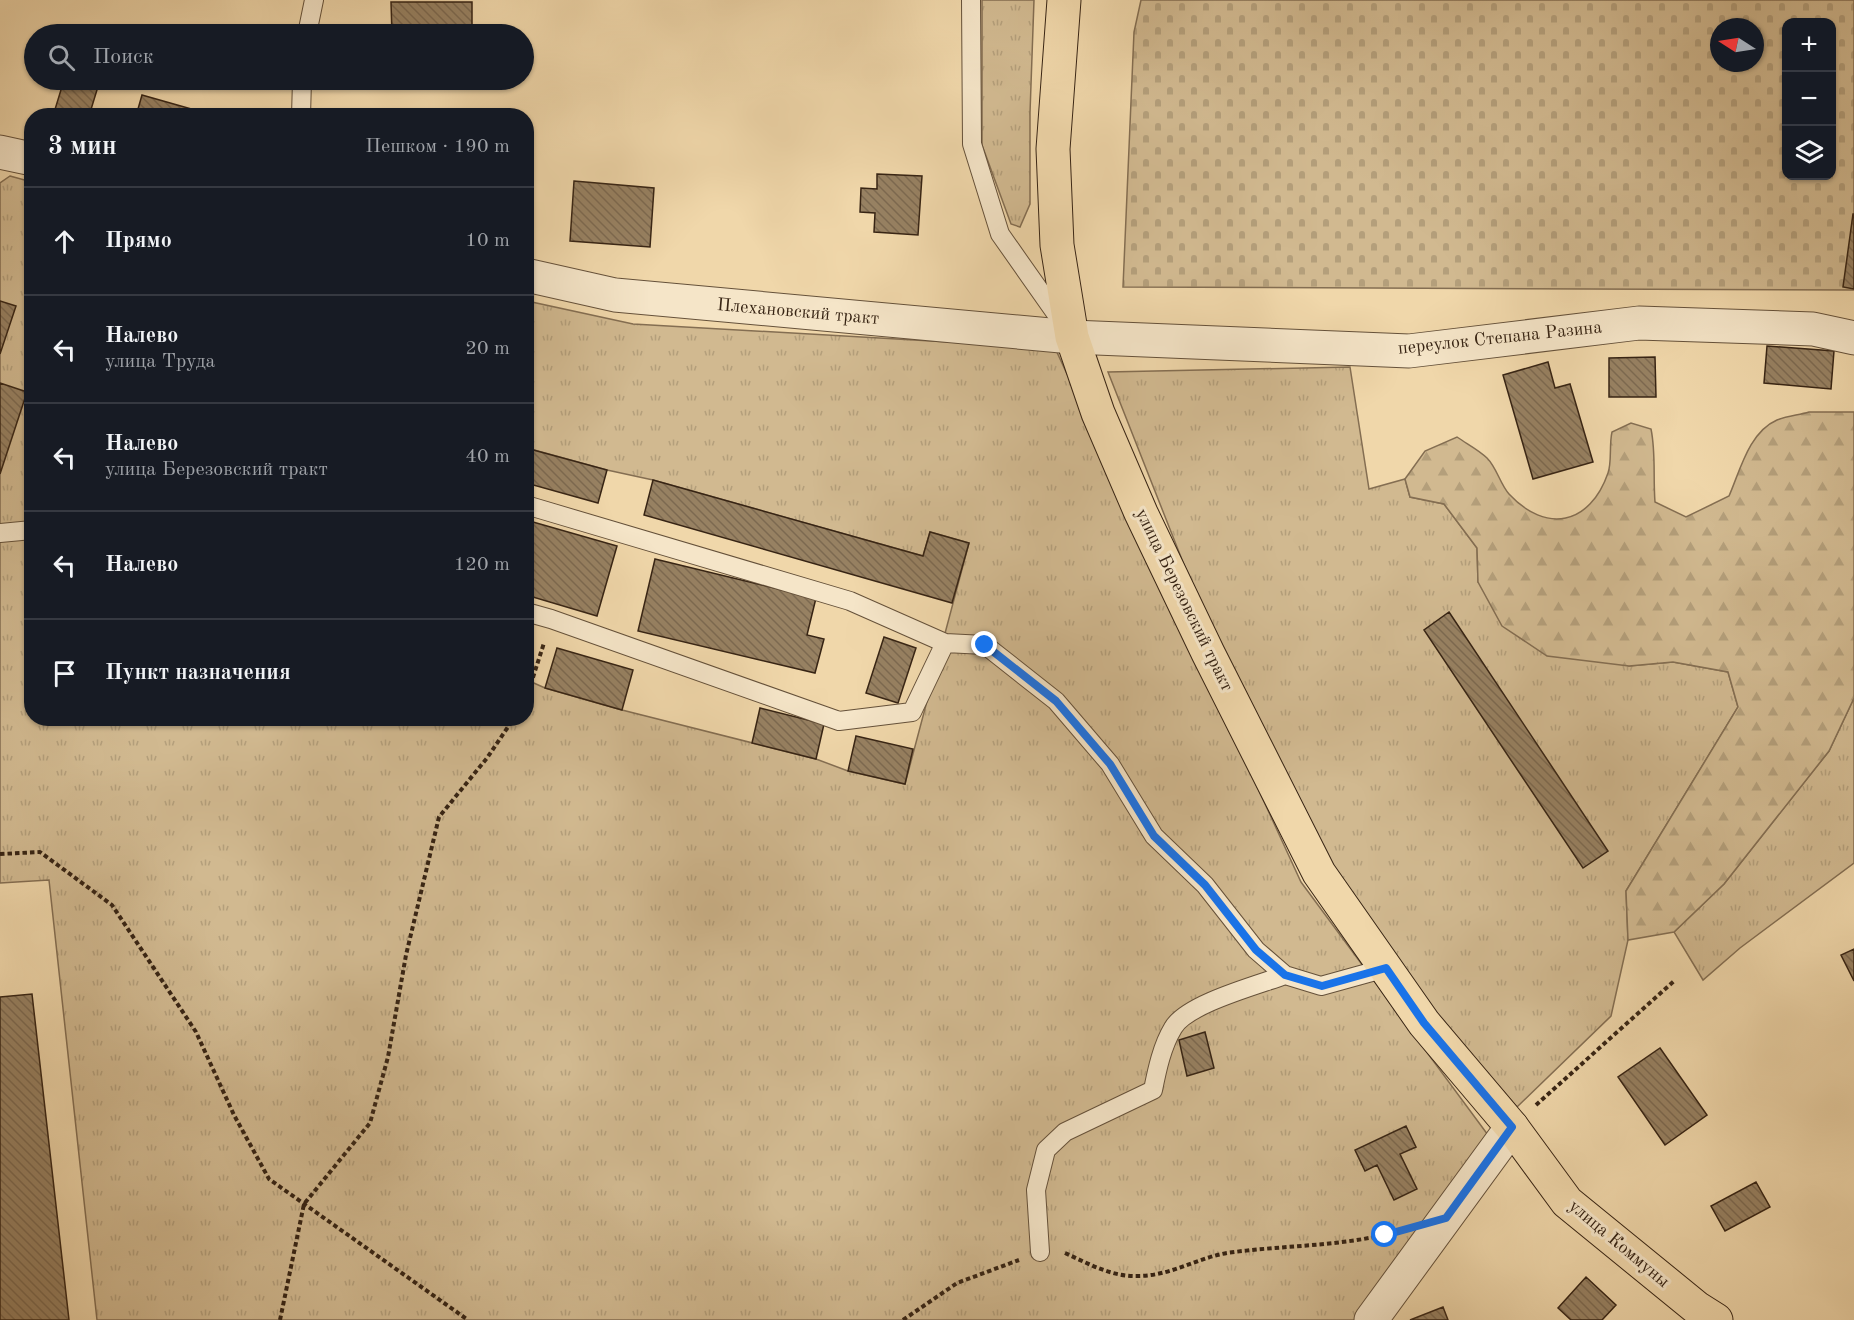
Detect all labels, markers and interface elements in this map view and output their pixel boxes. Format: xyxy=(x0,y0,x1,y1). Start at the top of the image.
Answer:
north arrow xyxy=(1710,18,1764,72)
map controls xyxy=(1782,18,1836,180)
button: + xyxy=(1782,18,1836,72)
search box xyxy=(24,24,534,90)
icon: search xyxy=(45,41,78,74)
text: Поиск xyxy=(93,46,154,68)
button: − xyxy=(1782,72,1836,126)
button: layers xyxy=(1782,126,1836,180)
text: 3 мин xyxy=(48,134,117,160)
text: Пешком · 190 m xyxy=(365,137,510,157)
icon: ahead xyxy=(48,225,81,258)
text: Прямо xyxy=(105,230,172,252)
text: 10 m xyxy=(465,231,510,251)
street label: Плехановский тракт xyxy=(716,296,880,328)
street label: переулок Степана Разина xyxy=(1397,318,1603,358)
text: Налево xyxy=(105,325,178,347)
icon: left xyxy=(48,333,81,366)
text: 20 m xyxy=(465,339,510,359)
text: улица Труда xyxy=(105,352,215,372)
text: Налево xyxy=(105,433,178,455)
icon: left xyxy=(48,441,81,474)
text: 40 m xyxy=(465,447,510,467)
text: улица Березовский тракт xyxy=(105,460,328,480)
street label: улица Березовский тракт xyxy=(1132,506,1236,694)
icon: left xyxy=(48,549,81,582)
text: Налево xyxy=(105,554,178,576)
text: 120 m xyxy=(454,555,510,575)
route end xyxy=(971,631,997,657)
icon: arrive xyxy=(48,657,81,690)
text: Пункт назначения xyxy=(105,662,291,684)
street label: улица Коммуны xyxy=(1565,1197,1673,1291)
route start xyxy=(1371,1221,1397,1247)

